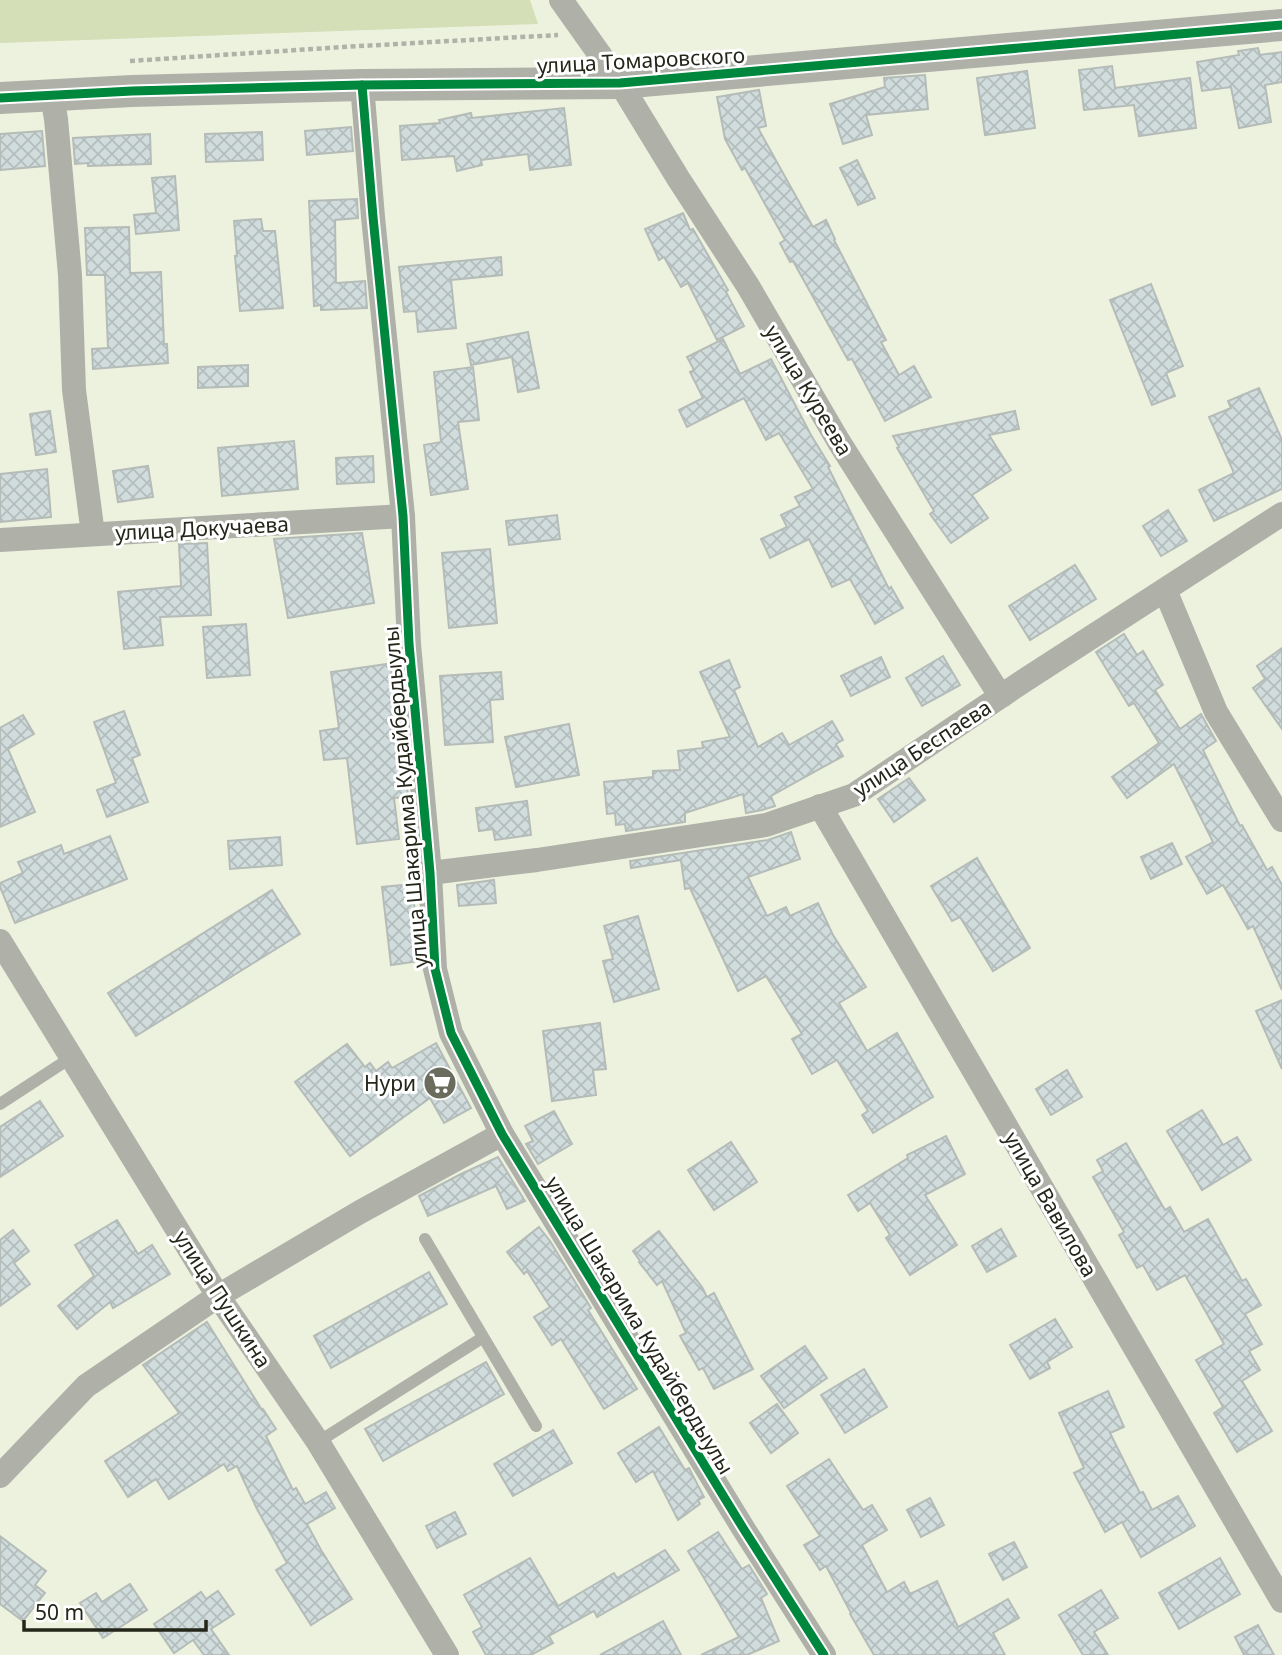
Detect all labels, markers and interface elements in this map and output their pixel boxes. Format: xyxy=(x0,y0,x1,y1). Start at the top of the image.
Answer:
street label: улица Томаровского xyxy=(536,41,746,79)
street label: улица Куреева xyxy=(759,319,859,461)
street label: улица Докучаева xyxy=(115,509,289,547)
street label: улица Шакарима Кудайбердыулы xyxy=(376,625,434,969)
street label: улица Беспаева xyxy=(848,693,996,803)
supermarket icon: Нури xyxy=(421,1064,459,1102)
place label: Нури xyxy=(364,1069,416,1097)
street label: улица Вавилова xyxy=(998,1126,1104,1282)
street label: улица Шакарима Кудайбердыулы xyxy=(540,1171,740,1479)
street label: улица Пушкина xyxy=(168,1225,278,1373)
scale bar xyxy=(24,1588,206,1632)
text: 50 m xyxy=(35,1598,84,1626)

